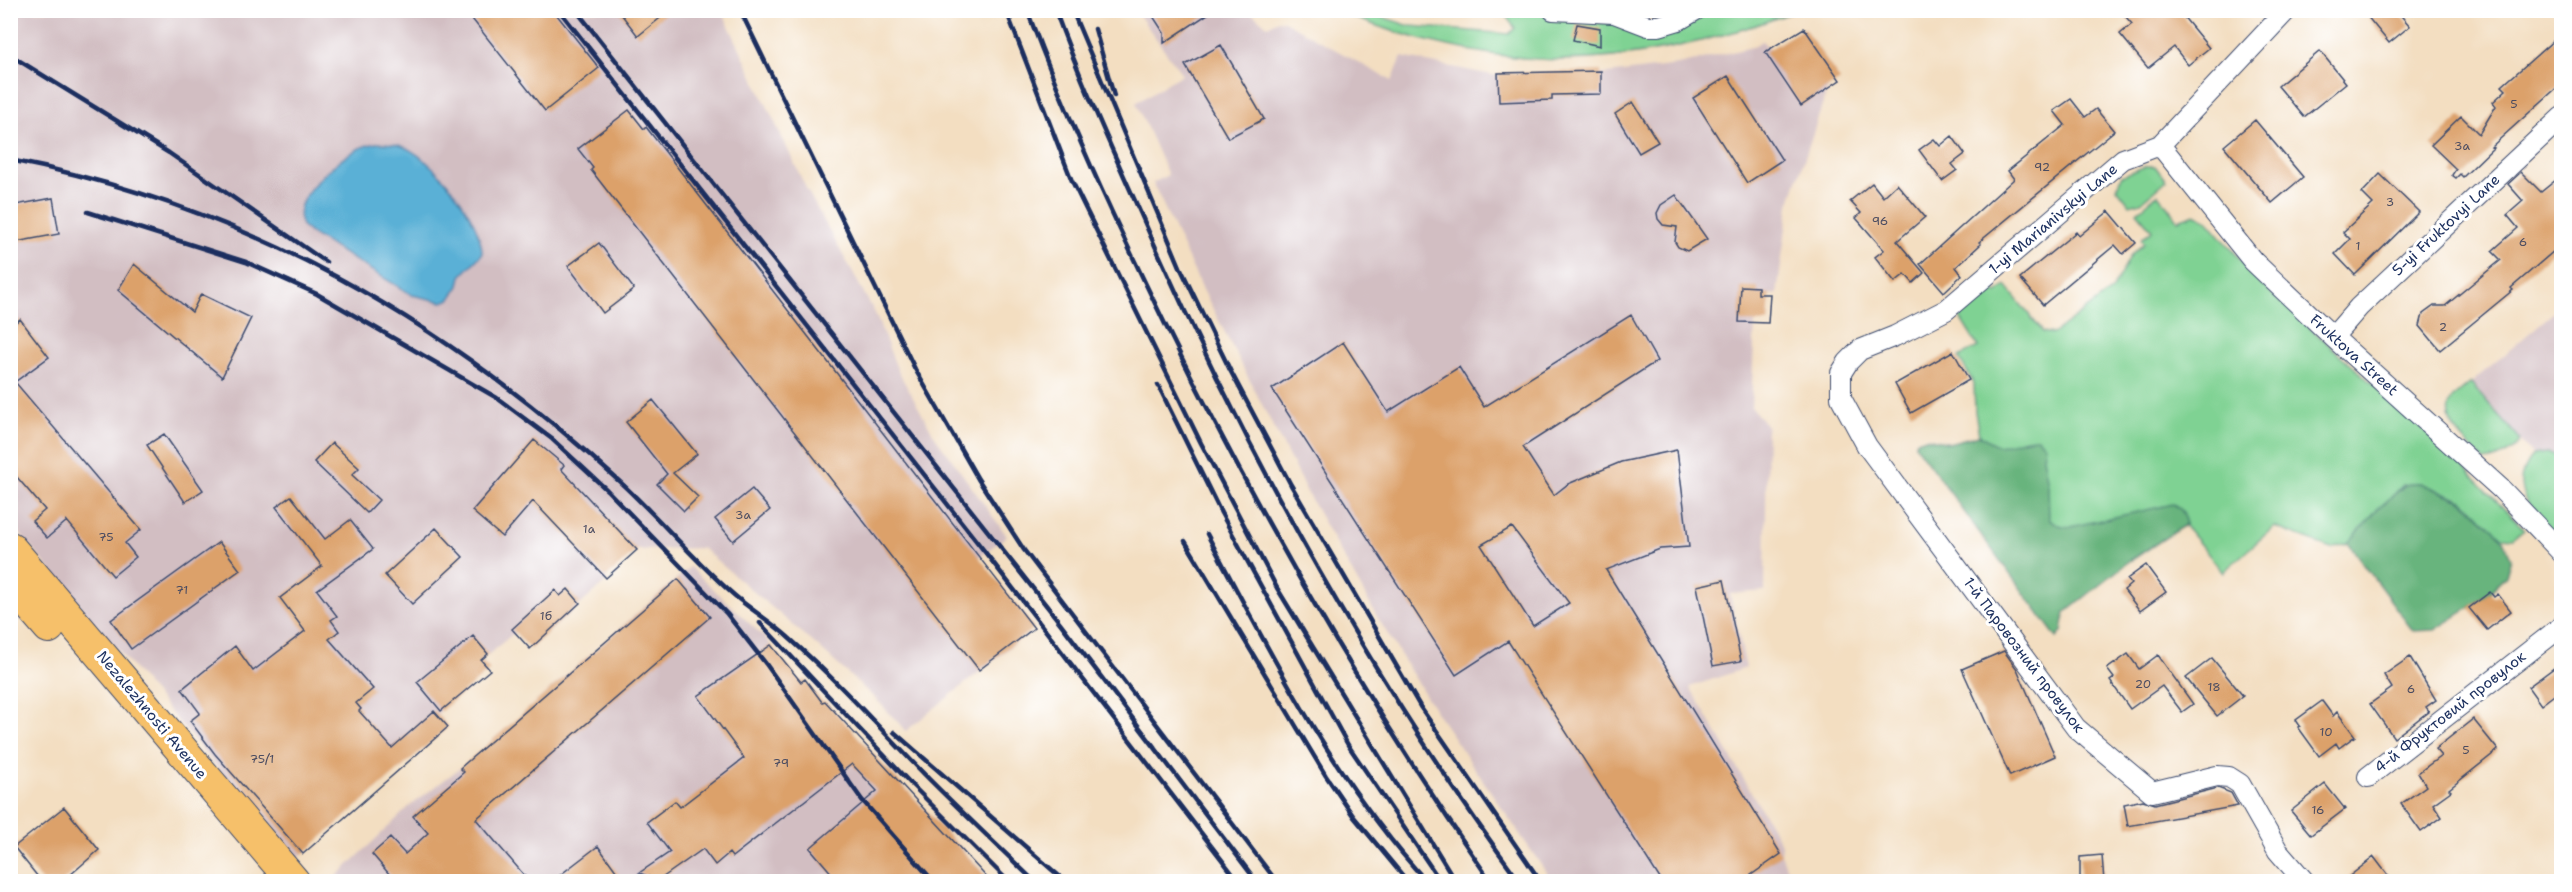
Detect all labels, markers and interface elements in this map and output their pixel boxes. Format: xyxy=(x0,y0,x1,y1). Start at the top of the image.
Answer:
house number: 5 xyxy=(2510,96,2518,112)
house number: 3а xyxy=(2454,138,2470,154)
street label: 1-yi Marianivskyi Lane xyxy=(1984,159,2122,279)
house number: 92 xyxy=(2034,159,2050,175)
street label: 5-yi Fruktovyi Lane xyxy=(2388,170,2504,280)
house number: 3 xyxy=(2386,194,2394,210)
house number: 96 xyxy=(1872,213,1888,229)
house number: 6 xyxy=(2519,234,2527,250)
house number: 1 xyxy=(2355,238,2361,254)
street label: Fruktova Street xyxy=(2306,310,2402,400)
house number: 2 xyxy=(2439,319,2447,335)
house number: 3а xyxy=(735,507,751,523)
house number: 1а xyxy=(583,521,596,537)
house number: 75 xyxy=(98,529,114,545)
street label: 1-й Паровозний провулок xyxy=(1959,573,2089,737)
house number: 71 xyxy=(176,582,188,598)
house number: 1б xyxy=(540,608,552,624)
street label: Nezalezhnosti Avenue xyxy=(92,647,212,783)
street label: 4-й Фруктовий провулок xyxy=(2370,647,2530,777)
house number: 20 xyxy=(2135,676,2151,692)
house number: 18 xyxy=(2207,679,2221,695)
house number: 6 xyxy=(2407,681,2415,697)
house number: 10 xyxy=(2319,724,2333,740)
house number: 5 xyxy=(2462,742,2470,758)
house number: 75/1 xyxy=(250,751,274,767)
house number: 79 xyxy=(773,755,789,771)
house number: 16 xyxy=(2311,802,2325,818)

